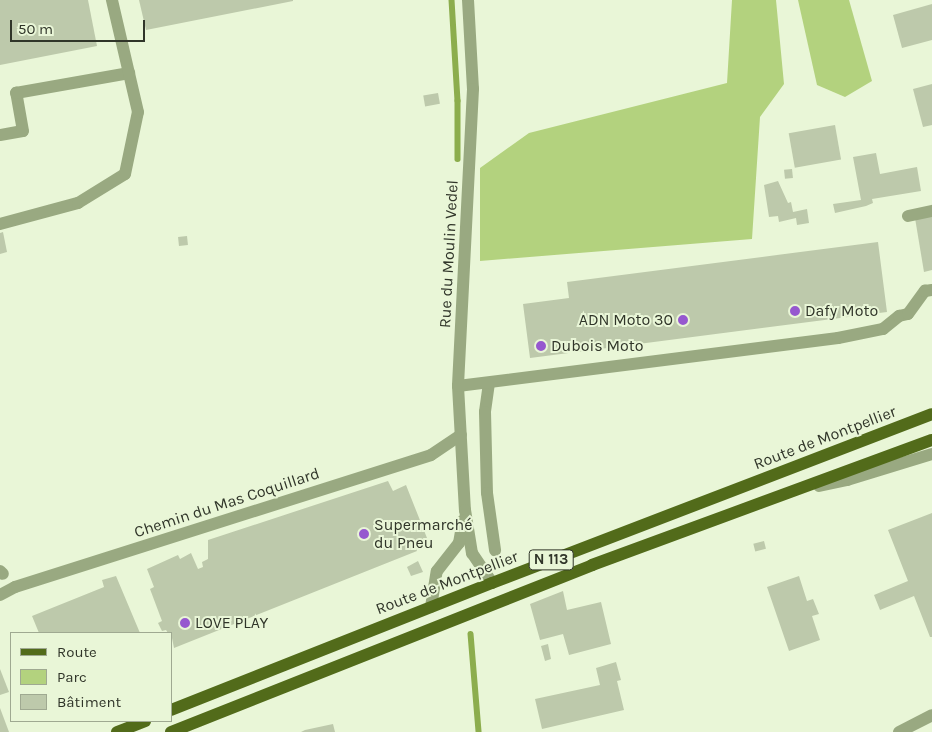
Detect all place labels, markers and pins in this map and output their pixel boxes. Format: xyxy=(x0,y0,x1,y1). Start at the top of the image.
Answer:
place label: Dafy Moto xyxy=(805,301,878,321)
marker: Dafy Moto xyxy=(789,305,801,317)
place label: ADN Moto 30 xyxy=(579,310,673,330)
marker: ADN Moto 30 xyxy=(677,314,689,326)
place label: Dubois Moto xyxy=(551,336,644,356)
marker: Dubois Moto xyxy=(535,340,547,352)
place label: Supermarché du Pneu xyxy=(374,515,472,553)
marker: Supermarché du Pneu xyxy=(358,528,370,540)
place label: LOVE PLAY xyxy=(195,613,268,633)
marker: LOVE PLAY xyxy=(179,617,191,629)

